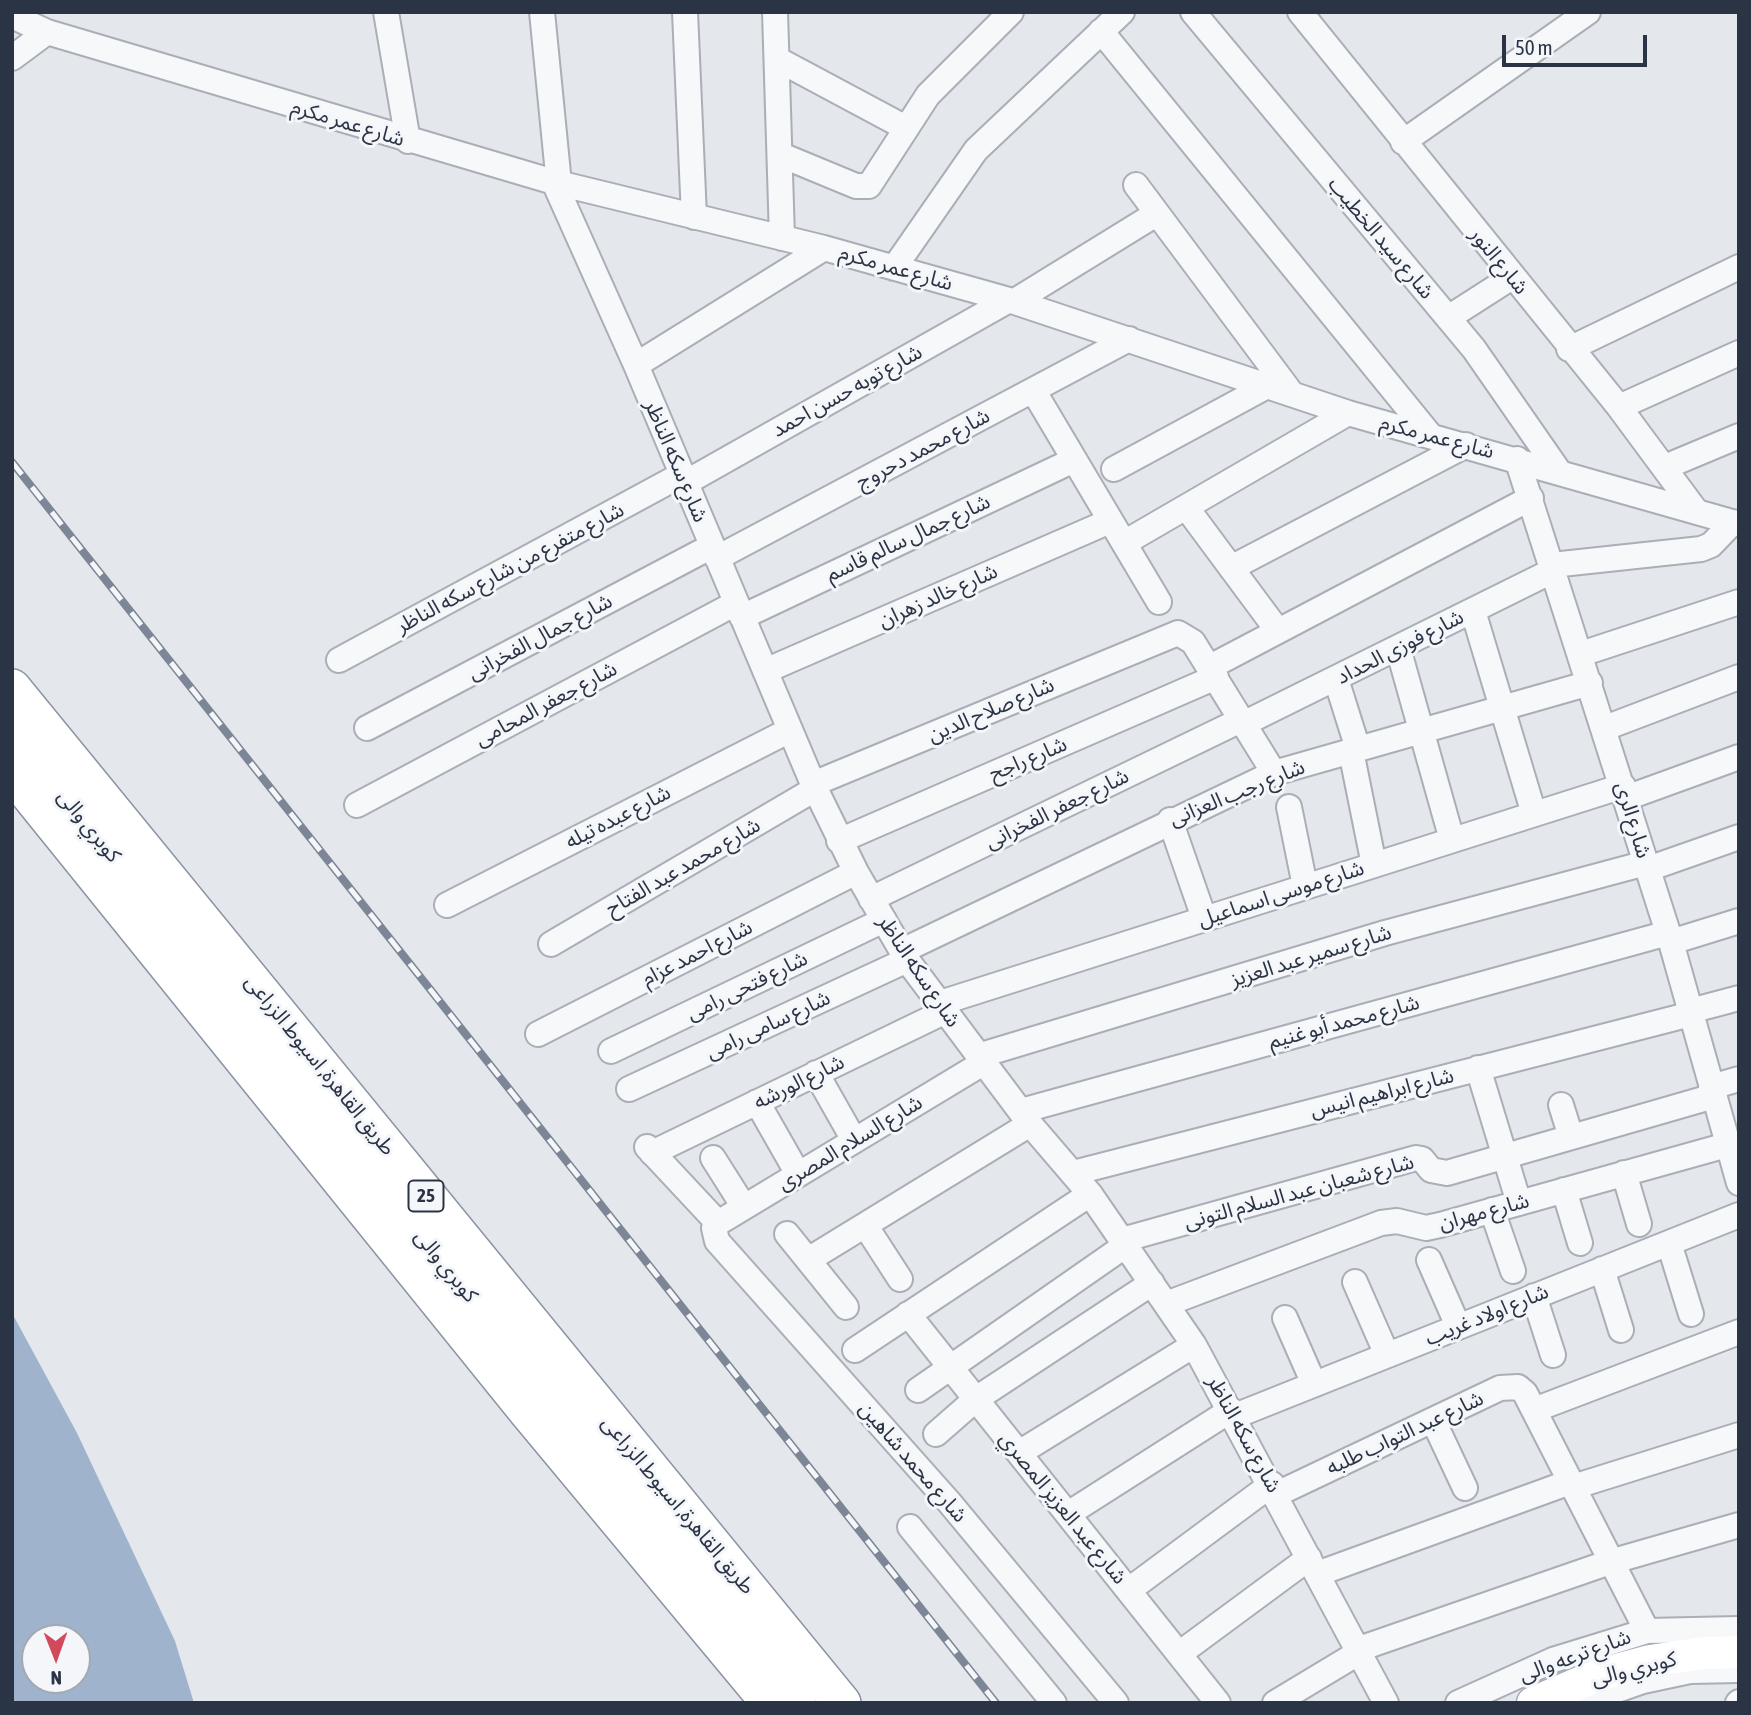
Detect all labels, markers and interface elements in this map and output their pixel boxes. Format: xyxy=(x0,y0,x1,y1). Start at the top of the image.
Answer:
scale bar xyxy=(1506,21,1651,65)
text: 50 m xyxy=(1515,35,1553,59)
street label: شارع عمر مكرم xyxy=(288,94,408,152)
street label: شارع سيد الخطيب xyxy=(1323,172,1439,304)
street label: شارع النور xyxy=(1464,222,1534,300)
street label: شارع عمر مكرم xyxy=(836,240,956,296)
street label: شارع توبه حسن احمد xyxy=(767,339,927,443)
street label: شارع سكه الناظر xyxy=(639,396,713,526)
street label: شارع محمد دحروج xyxy=(852,403,994,495)
street label: شارع عمر مكرم xyxy=(1377,410,1497,464)
street label: شارع جمال سالم قاسم xyxy=(822,489,994,587)
street label: شارع متفرع من شارع سكه الناظر xyxy=(392,497,628,639)
street label: شارع خالد زهران xyxy=(874,558,1002,634)
street label: شارع جمال الفخرانى xyxy=(463,588,617,686)
street label: شارع فوزى الحداد xyxy=(1332,604,1468,690)
street label: شارع جعفر المحامى xyxy=(471,656,621,752)
street label: شارع صلاح الدين xyxy=(924,672,1058,748)
street label: شارع راجح xyxy=(985,731,1071,787)
street label: شارع رجب العزانى xyxy=(1165,754,1309,832)
street label: شارع جعفر الفخرانى xyxy=(981,763,1133,855)
street label: شارع الرى xyxy=(1609,779,1657,861)
street label: شارع عبده تيله xyxy=(561,780,675,854)
street label: كوبري والى xyxy=(52,784,126,868)
street label: شارع محمد عبد الفتاح xyxy=(601,812,765,922)
street label: شارع موسى اسماعيل xyxy=(1195,855,1367,933)
street label: شارع سكه الناظر xyxy=(872,910,966,1032)
street label: شارع احمد عزام xyxy=(637,914,757,992)
street label: شارع سمير عبد العزيز xyxy=(1227,920,1395,992)
street label: شارع فتحى رامى xyxy=(682,946,812,1026)
street label: طريق القاهرة, اسيوط الزراعى xyxy=(239,970,401,1160)
street label: شارع سامى رامى xyxy=(702,985,834,1065)
street label: شارع محمد أبو غنيم xyxy=(1266,990,1422,1054)
street label: شارع الورشه xyxy=(749,1049,849,1115)
street label: شارع ابراهيم انيس xyxy=(1308,1063,1456,1123)
street label: شارع السلام المصرى xyxy=(773,1090,927,1196)
street label: شارع شعبان عبد السلام التونى xyxy=(1181,1149,1417,1235)
road number: 25 xyxy=(408,1180,444,1212)
street label: شارع مهران xyxy=(1436,1188,1532,1236)
street label: كوبري والى xyxy=(409,1224,483,1308)
street label: شارع اولاد غريب xyxy=(1422,1279,1552,1351)
street label: شارع سكه الناظر xyxy=(1201,1371,1287,1497)
street label: شارع عبد التواب طلبه xyxy=(1322,1386,1488,1480)
street label: شارع محمد شاهين xyxy=(854,1396,972,1528)
street label: طريق القاهرة, اسيوط الزراعى xyxy=(596,1411,760,1599)
street label: شارع عبد العزيز المصري xyxy=(994,1427,1132,1589)
north arrow xyxy=(21,1624,91,1694)
street label: شارع ترعه والى xyxy=(1516,1624,1634,1688)
street label: كوبري والى xyxy=(1589,1646,1679,1692)
text: N xyxy=(51,1667,62,1689)

